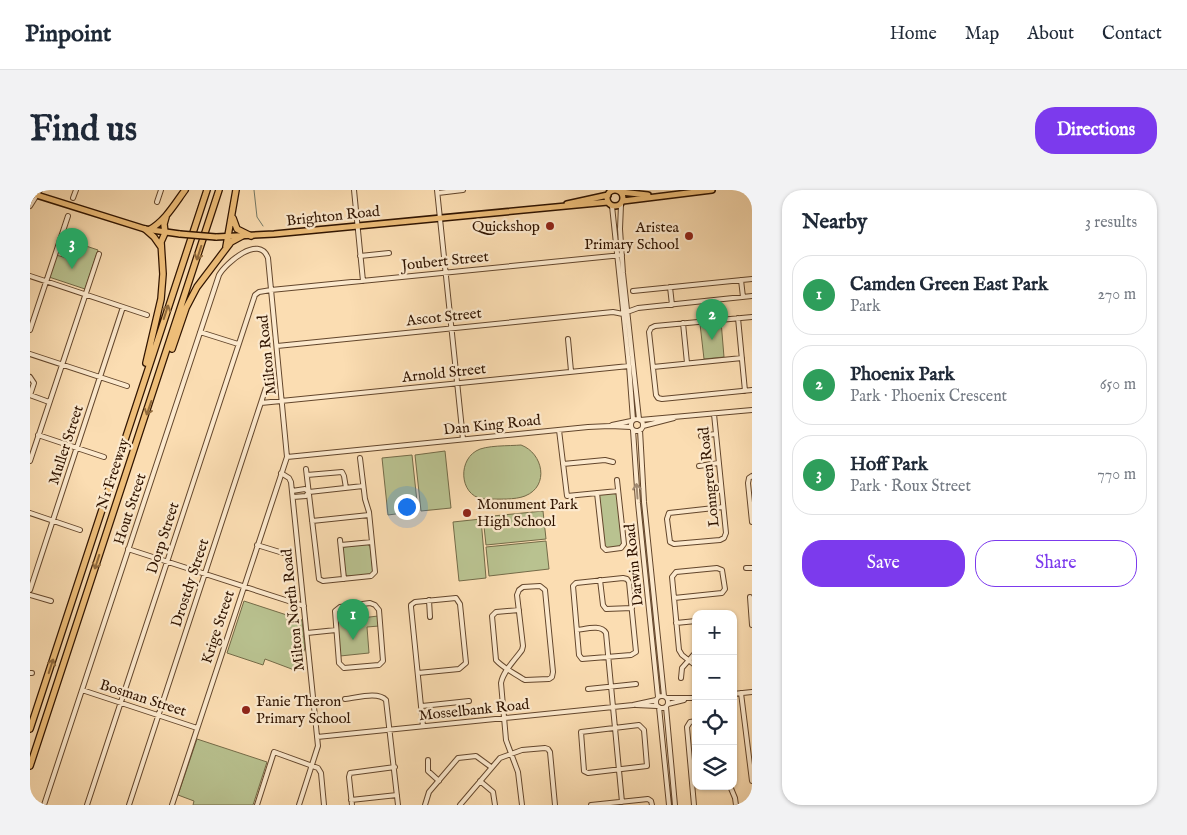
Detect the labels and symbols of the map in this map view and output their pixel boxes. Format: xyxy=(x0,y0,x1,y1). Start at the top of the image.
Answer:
street label: Brighton Road xyxy=(285,202,382,230)
place label: Quickshop xyxy=(472,217,540,236)
place label: Aristea Primary School xyxy=(584,218,680,254)
marker: Quickshop xyxy=(544,220,556,232)
pin: 3 xyxy=(56,228,88,269)
marker: Aristea Primary School xyxy=(683,230,695,242)
one-way arrow xyxy=(193,245,203,261)
street label: Joubert Street xyxy=(398,247,490,275)
pin: 2 xyxy=(696,299,728,340)
street label: Ascot Street xyxy=(404,304,483,331)
one-way arrow xyxy=(162,305,172,321)
street label: Milton Road xyxy=(253,313,281,396)
street label: Arnold Street xyxy=(400,359,487,387)
one-way arrow xyxy=(144,399,153,415)
street label: Muller Street xyxy=(44,403,88,487)
street label: Dan King Road xyxy=(442,410,543,440)
street label: Lonngren Road xyxy=(694,425,724,528)
street label: N1 Freeway xyxy=(93,435,134,512)
street label: Hout Street xyxy=(110,471,150,547)
one-way arrow xyxy=(633,484,642,500)
your location xyxy=(394,494,420,520)
place label: Monument Park High School xyxy=(477,495,579,531)
street label: Dorp Street xyxy=(142,500,184,576)
marker: Monument Park High School xyxy=(461,507,473,519)
street label: Darwin Road xyxy=(620,522,648,607)
street label: Drostdy Street xyxy=(167,536,213,630)
street label: Milton North Road xyxy=(277,547,309,672)
one-way arrow xyxy=(92,553,102,569)
street label: Krige Street xyxy=(197,588,239,666)
pin: 1 xyxy=(337,599,369,640)
one-way arrow xyxy=(47,659,56,675)
street label: Bosman Street xyxy=(97,675,189,721)
place label: Fanie Theron Primary School xyxy=(256,692,352,728)
street label: Mosselbank Road xyxy=(418,695,531,725)
marker: Fanie Theron Primary School xyxy=(240,704,252,716)

